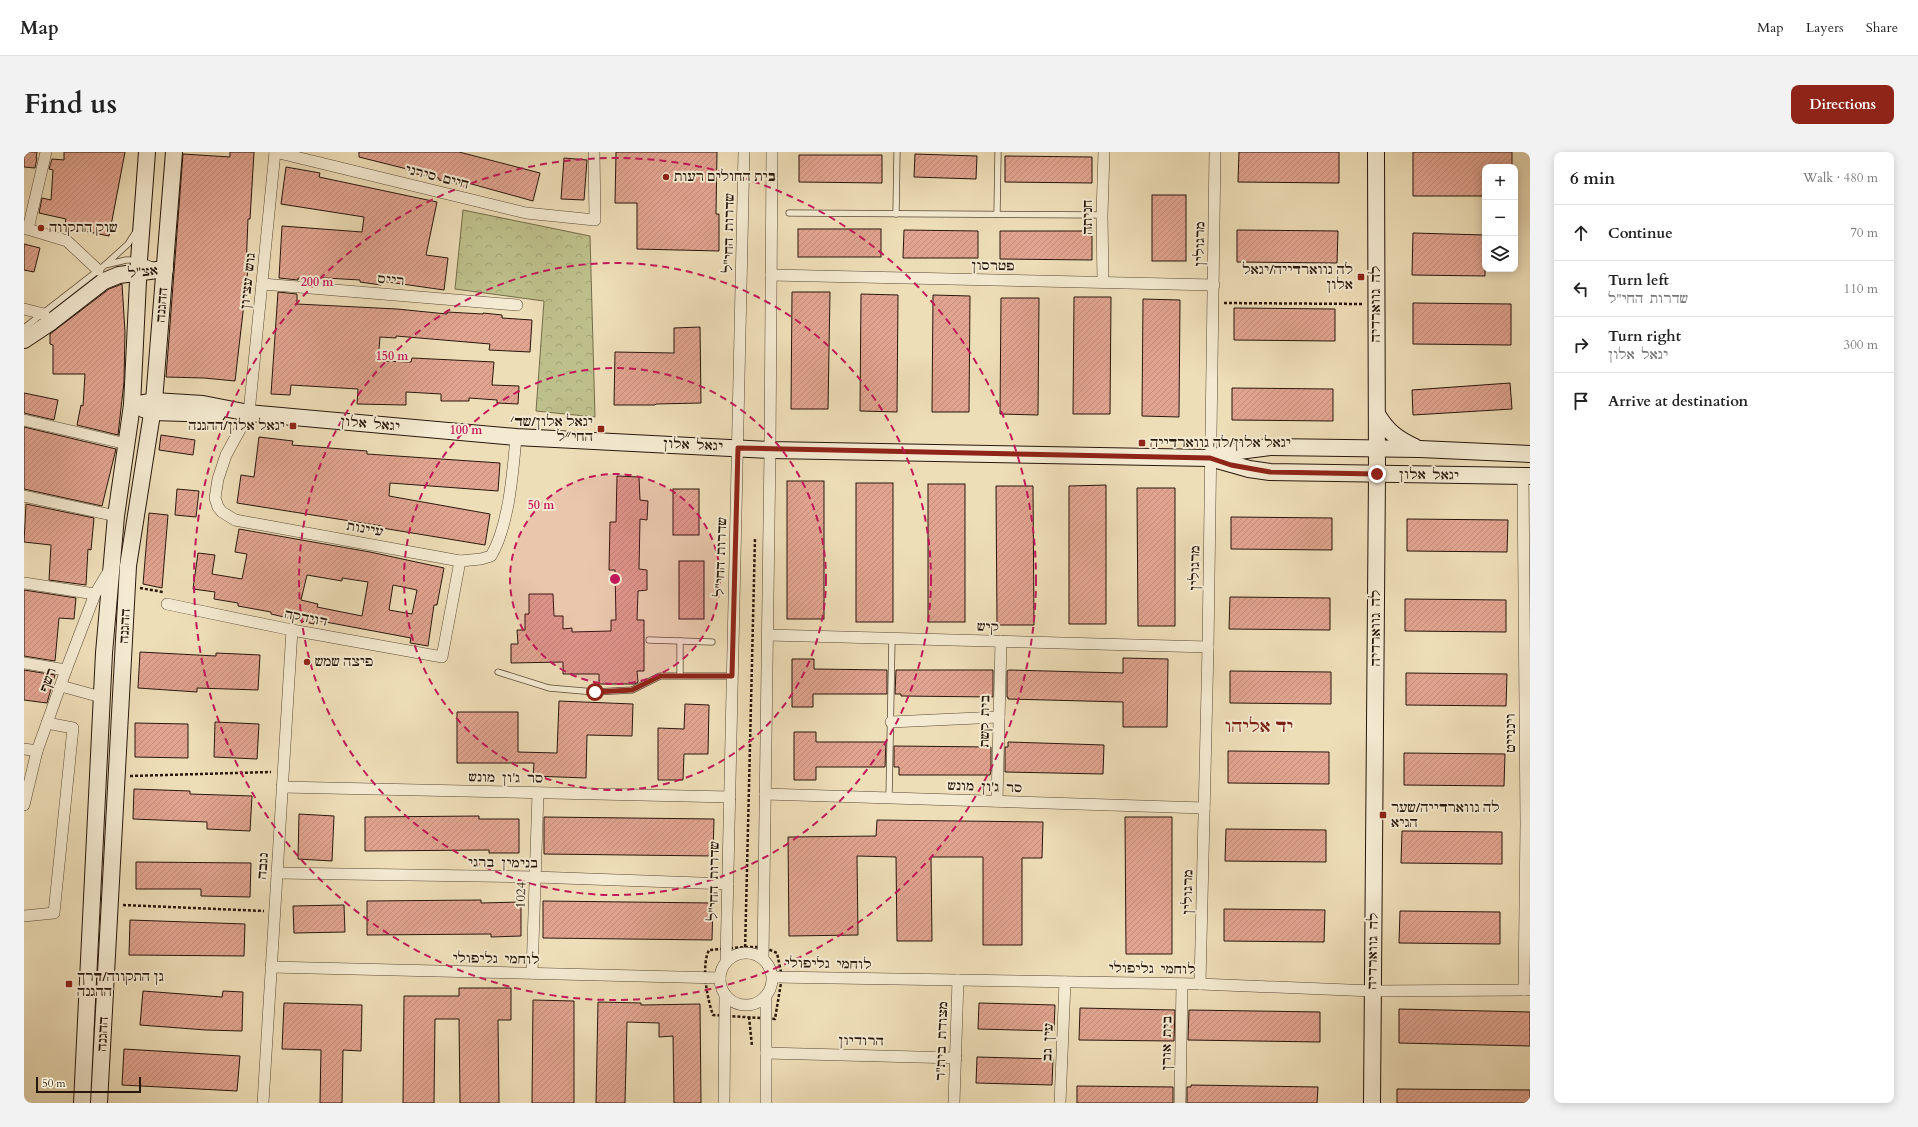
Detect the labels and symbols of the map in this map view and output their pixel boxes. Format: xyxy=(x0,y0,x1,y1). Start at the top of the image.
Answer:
street label: חיים סירני xyxy=(403,160,471,194)
place label: בית החולים רעות xyxy=(674,168,776,186)
marker: בית החולים רעות xyxy=(661,172,671,182)
street label: שדרות החי"ל xyxy=(719,193,739,273)
street label: חניתה xyxy=(1079,200,1097,234)
place label: שוק התקווה xyxy=(49,219,118,237)
street label: מרגולין xyxy=(1191,221,1209,267)
marker: שוק התקווה xyxy=(36,223,46,233)
street label: גוש עציון xyxy=(236,252,260,310)
street label: פטרסון xyxy=(971,257,1015,275)
street label: אצ"ל xyxy=(127,261,159,283)
place label: לה גווארדייה/יגאל אלון xyxy=(1242,261,1353,294)
street label: לה גווארדיה xyxy=(1367,266,1385,342)
street label: רייס xyxy=(377,270,405,290)
marker: לה גווארדייה/יגאל אלון xyxy=(1356,272,1366,282)
text: 200 m xyxy=(301,274,334,290)
street label: ההגנה xyxy=(152,287,172,323)
text: 150 m xyxy=(376,348,409,364)
street label: יגאל אלון xyxy=(339,412,401,436)
place label: יגאל אלון/שד׳ החי״ל xyxy=(510,413,593,446)
place label: יגאל אלון/ההגנה xyxy=(188,417,285,435)
marker: יגאל אלון/ההגנה xyxy=(288,421,298,431)
text: 100 m xyxy=(450,422,483,438)
marker: יגאל אלון/שד׳ החי״ל xyxy=(596,424,606,434)
street label: יגאל אלון xyxy=(662,434,724,456)
place label: יגאל אלון/לה גווארדייה xyxy=(1150,434,1291,452)
marker: יגאל אלון/לה גווארדייה xyxy=(1137,438,1147,448)
route end xyxy=(1368,465,1386,483)
street label: יגאל אלון xyxy=(1399,465,1459,485)
text: 50 m xyxy=(528,497,555,513)
street label: עיינות xyxy=(345,517,385,541)
street label: שדרות החי"ל xyxy=(711,517,731,597)
street label: מרגולין xyxy=(1186,545,1204,591)
centre of rings xyxy=(608,572,622,586)
street label: לה גווארדיה xyxy=(1367,590,1385,666)
street label: דוידקה xyxy=(283,605,329,631)
street label: ההגנה xyxy=(115,608,135,644)
street label: קיש xyxy=(977,618,999,636)
place label: פיצה שמש xyxy=(315,653,373,671)
marker: פיצה שמש xyxy=(302,657,312,667)
street label: רשף xyxy=(35,665,61,695)
route start xyxy=(586,683,604,701)
street label: בית קשת xyxy=(976,694,994,748)
street label: וינגייט xyxy=(1502,713,1520,753)
district label: יד אליהו xyxy=(1225,715,1293,738)
street label: סר ג'ון מונש xyxy=(469,768,543,788)
street label: סר ג'ון מונש xyxy=(947,777,1023,797)
place label: לה גווארדייה/שער הגיא xyxy=(1391,799,1500,832)
marker: לה גווארדייה/שער הגיא xyxy=(1378,810,1388,820)
street label: שדרות החי"ל xyxy=(704,841,724,921)
street label: נגבה xyxy=(253,852,273,880)
street label: בנימין ברגי xyxy=(468,853,538,873)
street label: מרגולין xyxy=(1179,869,1197,915)
street label: 1024 xyxy=(512,881,530,909)
street label: לה גווארדיה xyxy=(1363,912,1383,990)
street label: לוחמי גליפולי xyxy=(452,949,540,969)
street label: לוחמי גליפולי xyxy=(784,954,872,974)
street label: לוחמי גליפולי xyxy=(1108,959,1196,979)
place label: גן התקווה/דרך ההגנה xyxy=(77,968,164,1001)
marker: גן התקווה/דרך ההגנה xyxy=(64,979,74,989)
street label: מצודת בית"ר xyxy=(932,1001,952,1081)
street label: בית אורן xyxy=(1158,1015,1176,1071)
street label: ההגנה xyxy=(93,1016,113,1052)
street label: עין גב xyxy=(1038,1022,1058,1062)
street label: הרודיון xyxy=(838,1032,884,1050)
scale bar xyxy=(36,1075,141,1094)

